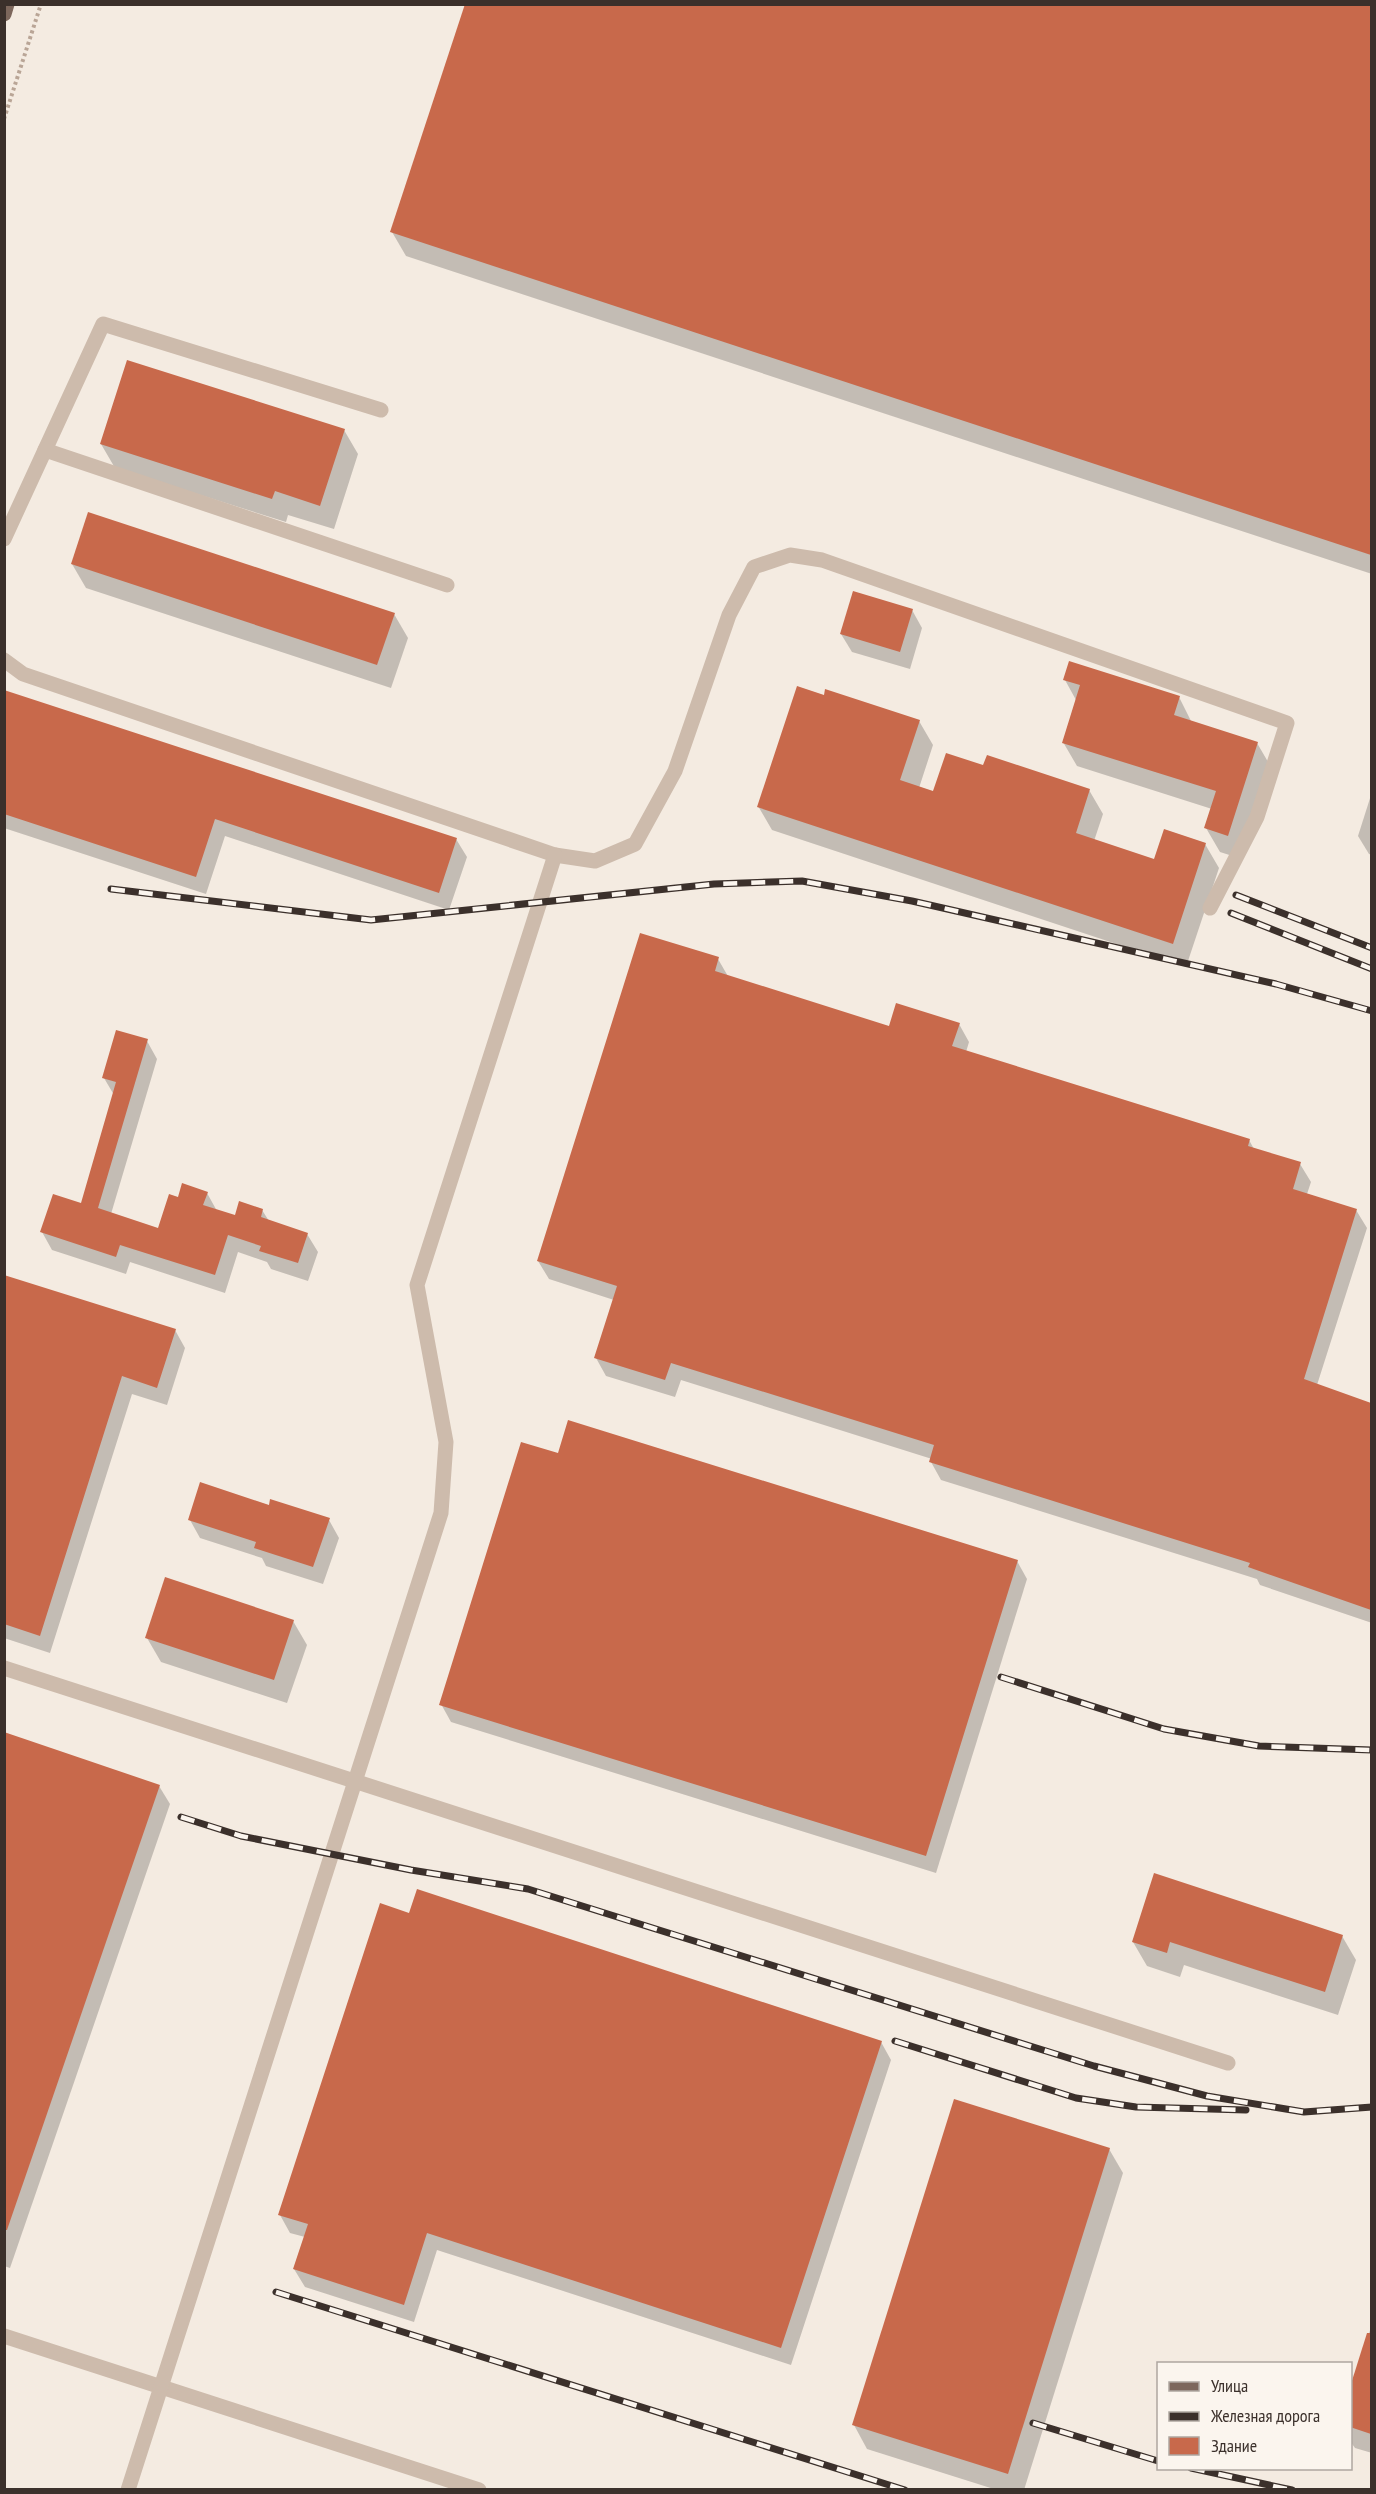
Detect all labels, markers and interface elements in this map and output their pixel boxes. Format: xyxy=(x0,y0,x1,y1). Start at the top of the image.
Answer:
legend xyxy=(1157,2362,1352,2470)
text: Улица xyxy=(1211,2374,1248,2397)
text: Железная дорога xyxy=(1210,2404,1320,2427)
text: Здание xyxy=(1211,2434,1257,2457)

